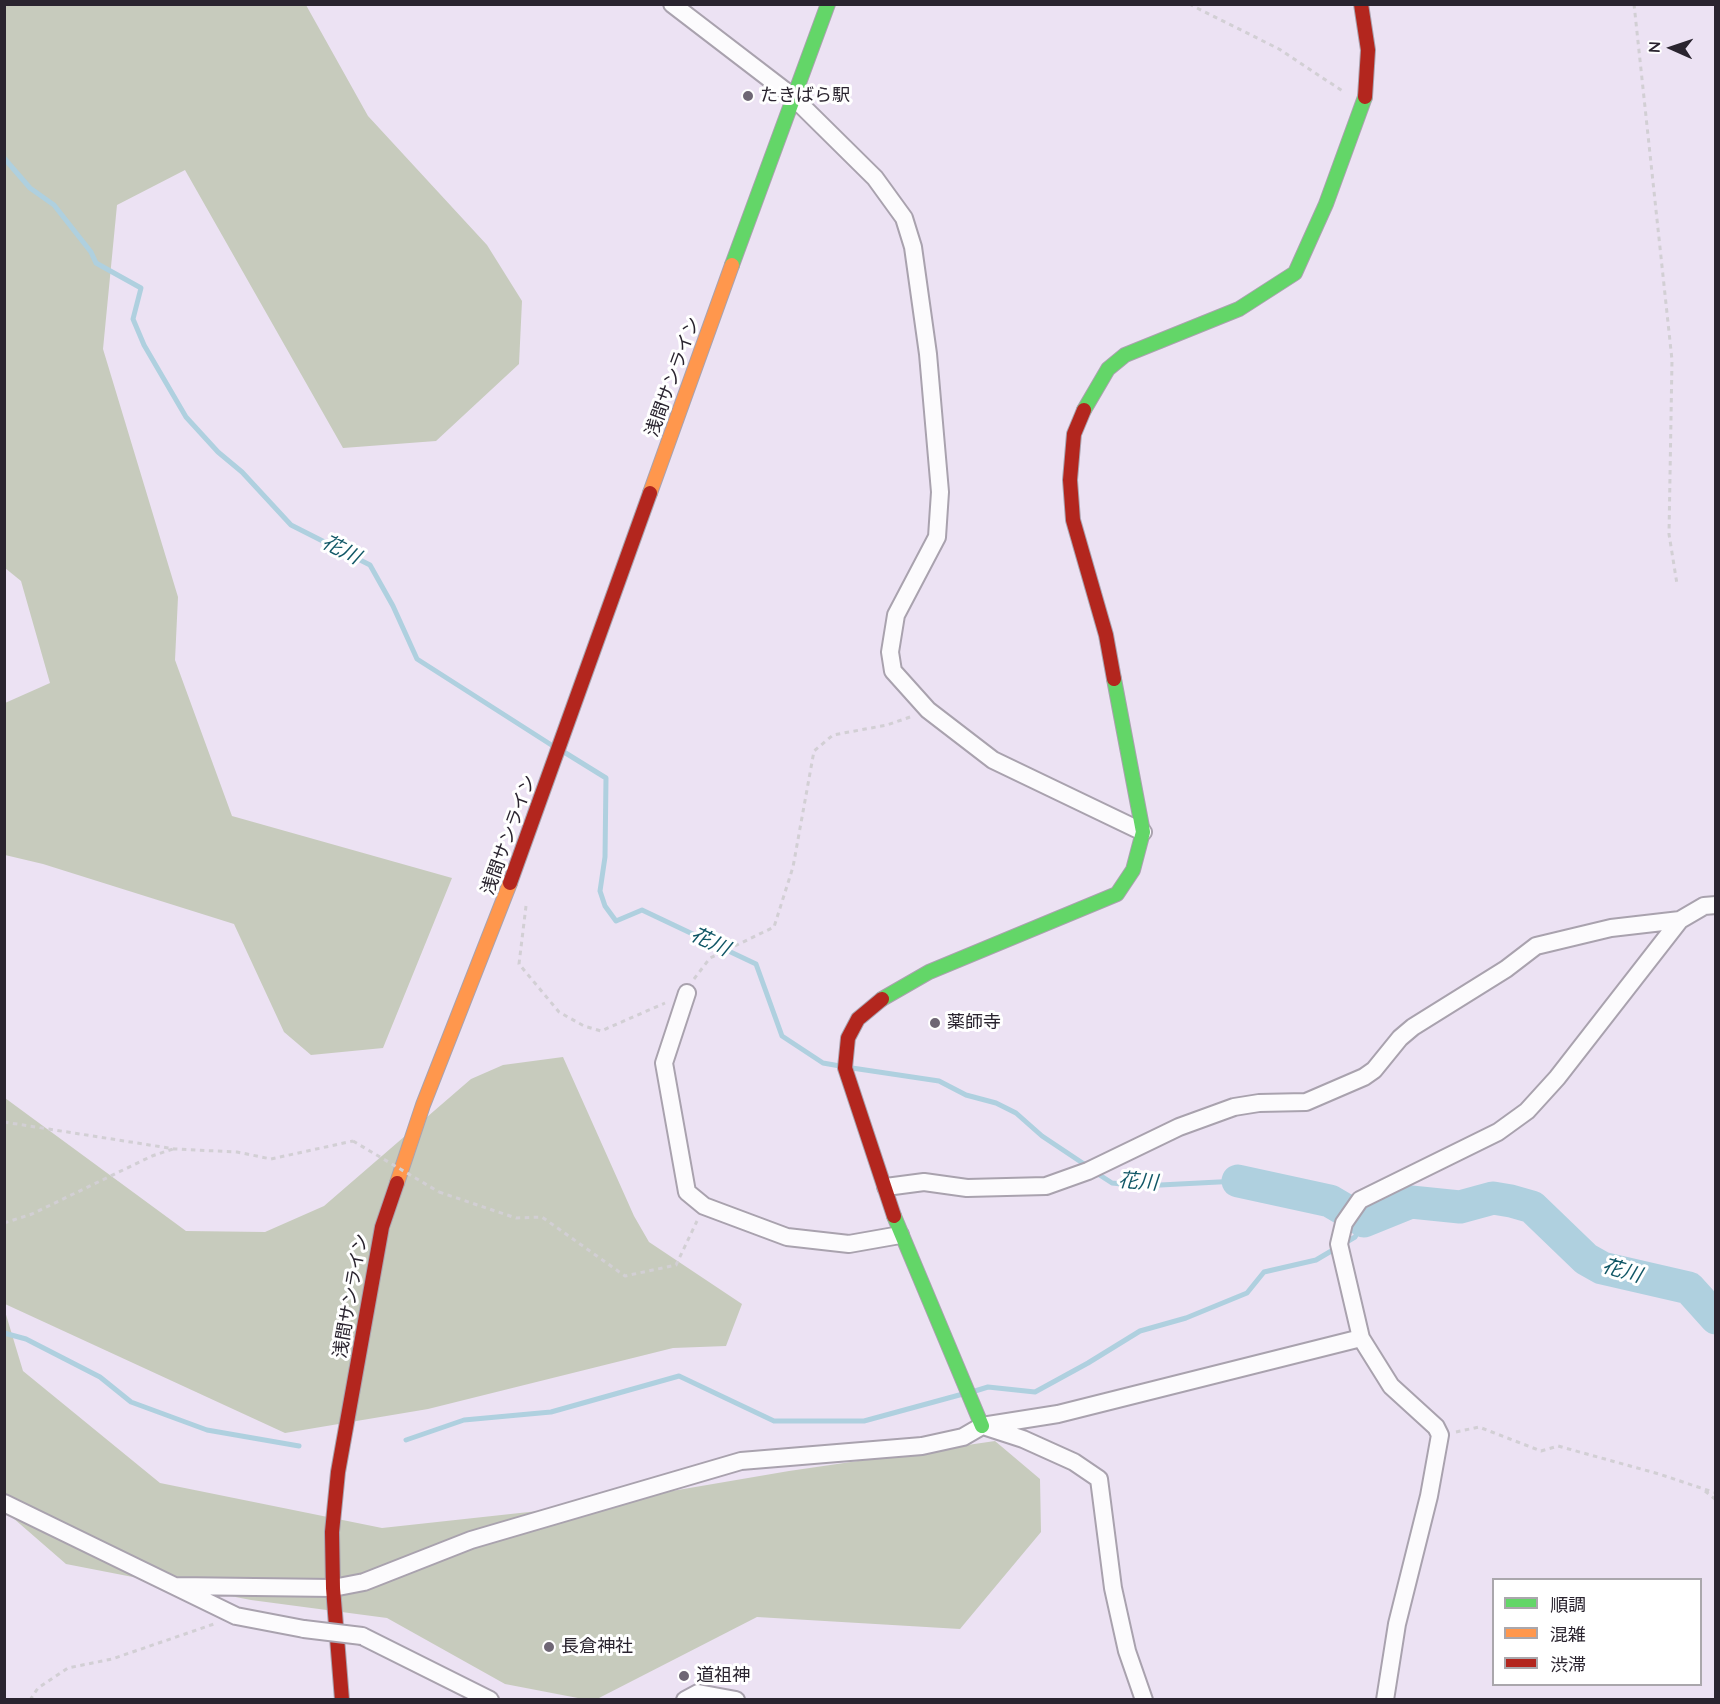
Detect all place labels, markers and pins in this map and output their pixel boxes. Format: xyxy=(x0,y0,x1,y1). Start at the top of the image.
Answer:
place label: たきばら駅 xyxy=(760,85,850,107)
marker: たきばら駅 xyxy=(741,89,755,103)
place label: 薬師寺 xyxy=(947,1012,1001,1034)
marker: 薬師寺 xyxy=(928,1016,942,1030)
place label: 長倉神社 xyxy=(561,1636,633,1658)
marker: 長倉神社 xyxy=(542,1640,556,1654)
place label: 道祖神 xyxy=(696,1665,750,1687)
marker: 道祖神 xyxy=(677,1669,691,1683)

